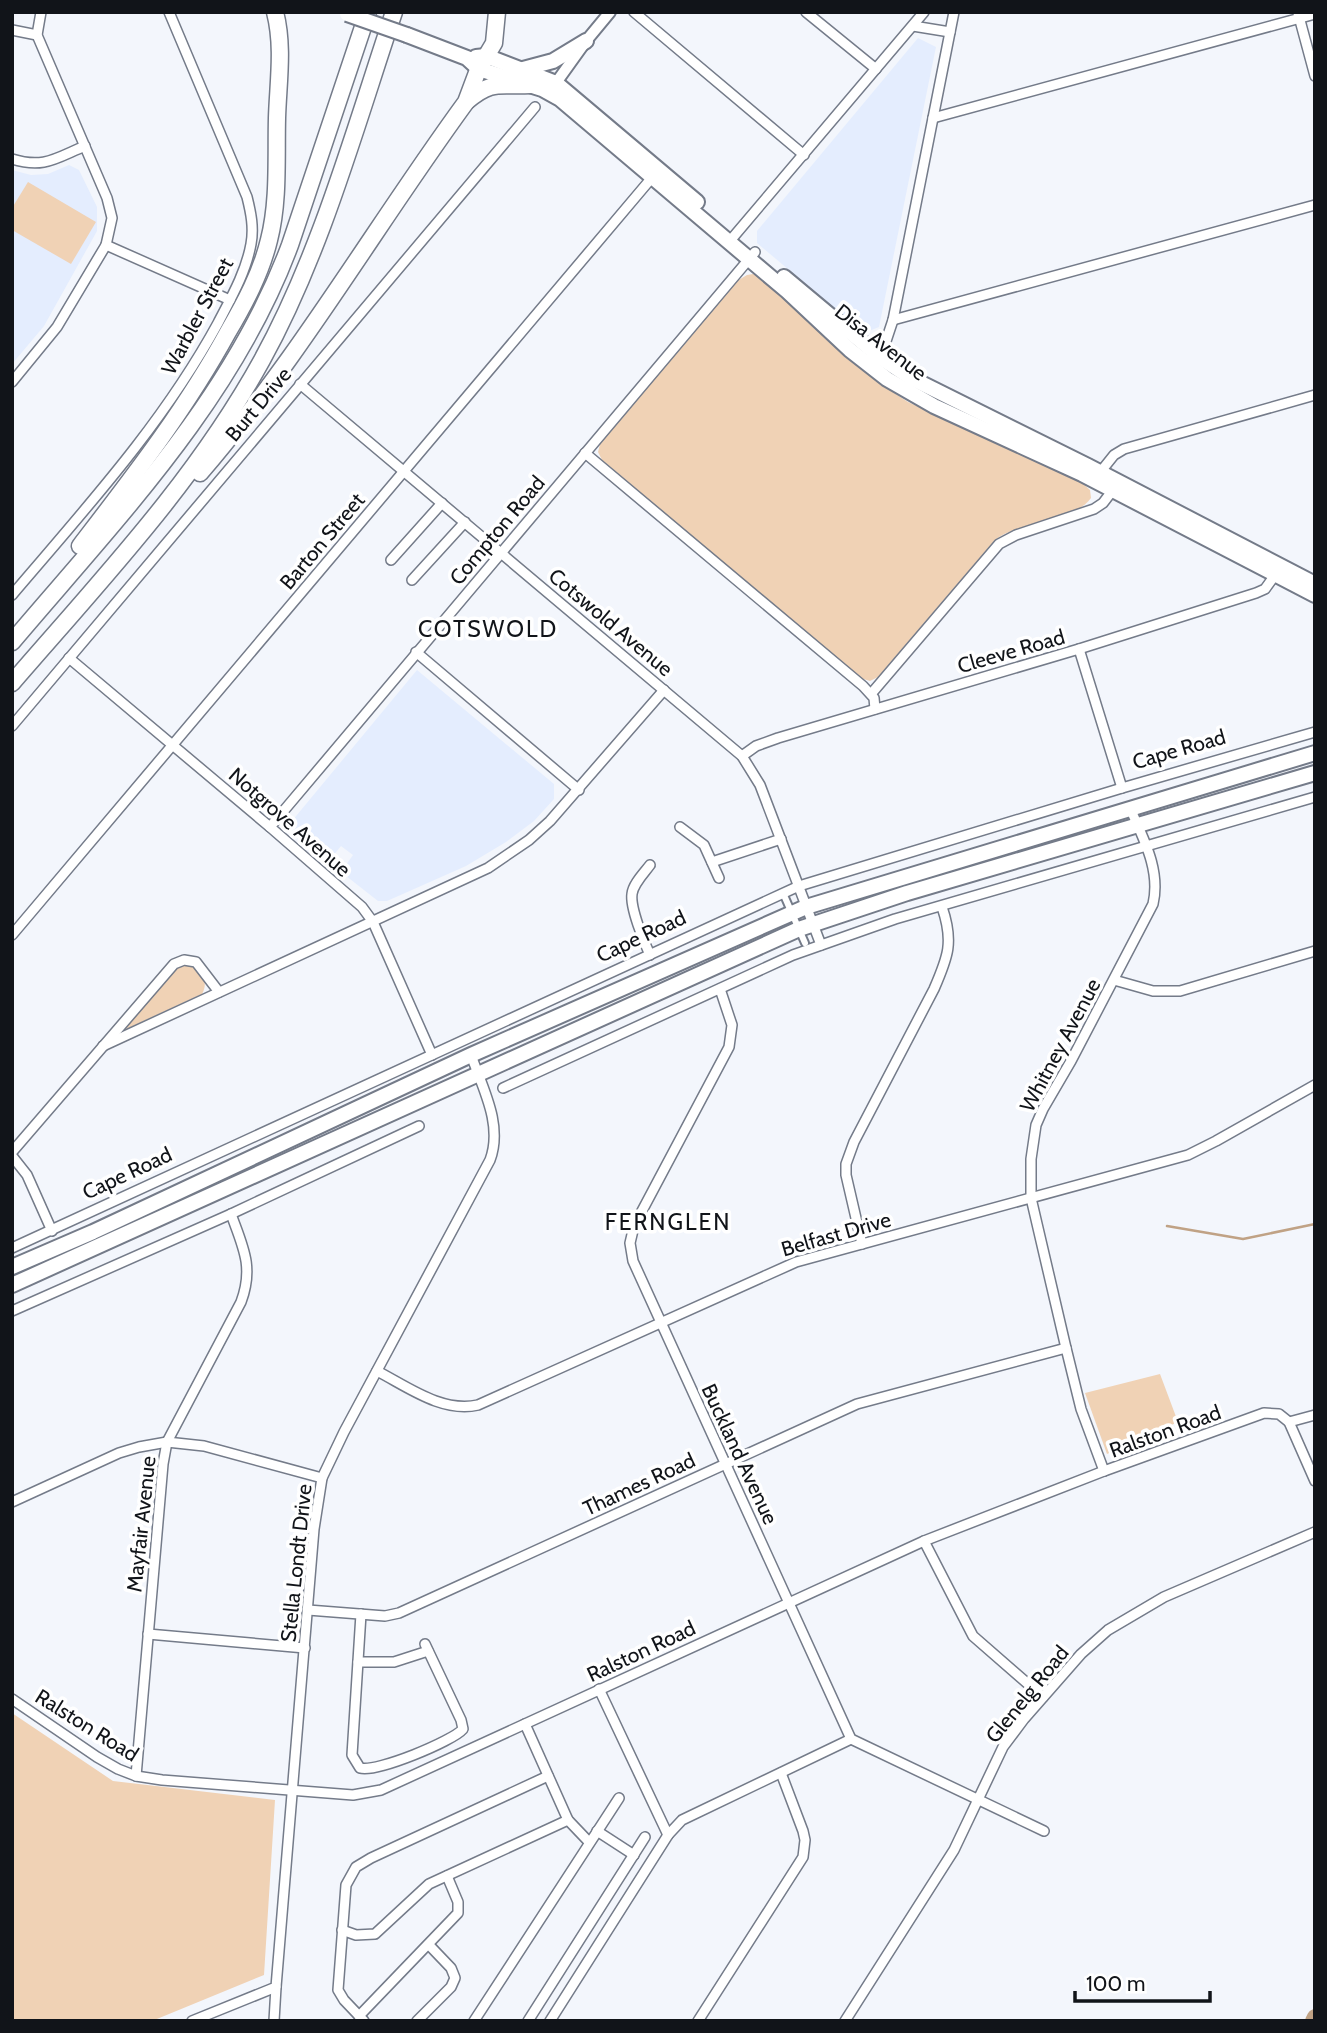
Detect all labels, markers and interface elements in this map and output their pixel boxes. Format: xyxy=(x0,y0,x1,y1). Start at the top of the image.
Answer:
street label: Warbler Street xyxy=(156,253,238,379)
street label: Disa Avenue xyxy=(830,298,932,386)
street label: Burt Drive xyxy=(220,362,296,446)
street label: Compton Road xyxy=(444,470,550,590)
street label: Barton Street xyxy=(274,488,370,594)
street label: Cotswold Avenue xyxy=(544,563,678,681)
district label: COTSWOLD xyxy=(418,615,558,643)
street label: Cleeve Road xyxy=(954,624,1068,678)
street label: Cape Road xyxy=(1130,724,1228,774)
street label: Notgrove Avenue xyxy=(224,762,356,882)
street label: Cape Road xyxy=(592,904,690,968)
street label: Whitney Avenue xyxy=(1014,974,1106,1116)
street label: Cape Road xyxy=(78,1141,176,1205)
street label: Belfast Drive xyxy=(778,1206,894,1262)
district label: FERNGLEN xyxy=(605,1208,731,1236)
street label: Buckland Avenue xyxy=(697,1380,784,1528)
street label: Ralston Road xyxy=(1106,1399,1224,1463)
street label: Thames Road xyxy=(579,1447,699,1521)
street label: Mayfair Avenue xyxy=(121,1455,161,1593)
street label: Stella Londt Drive xyxy=(275,1483,317,1643)
street label: Ralston Road xyxy=(583,1615,699,1687)
street label: Glenelg Road xyxy=(980,1640,1074,1748)
street label: Ralston Road xyxy=(31,1683,143,1767)
scale bar xyxy=(1075,1960,1210,2004)
text: 100 m xyxy=(1086,1971,1145,1996)

